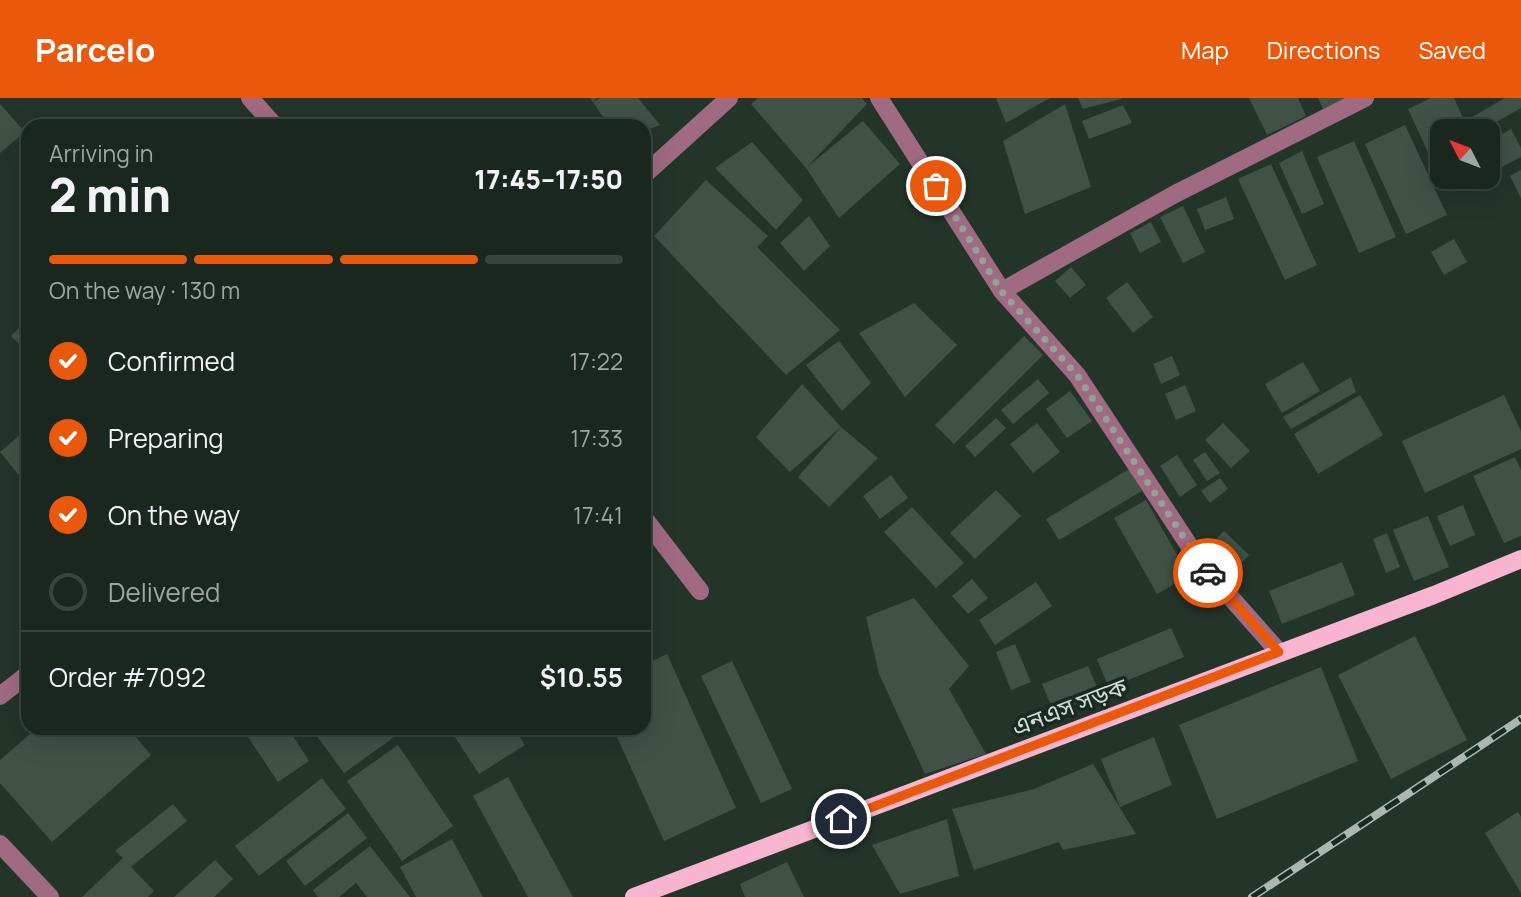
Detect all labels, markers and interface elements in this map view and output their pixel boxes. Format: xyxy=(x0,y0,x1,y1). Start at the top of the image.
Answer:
text: Parcelo xyxy=(35,27,156,72)
text: Map xyxy=(1181,33,1229,66)
text: Directions xyxy=(1267,33,1380,66)
text: Saved xyxy=(1418,33,1486,66)
north arrow xyxy=(1430,119,1500,189)
map controls xyxy=(1430,119,1500,189)
text: Arriving in xyxy=(49,137,154,169)
pin xyxy=(906,156,966,216)
text: 17:45–17:50 xyxy=(474,161,623,197)
text: 2 min xyxy=(49,163,171,226)
icon: bag xyxy=(917,167,955,205)
text: On the way · 130 m xyxy=(49,274,240,306)
icon: check xyxy=(49,342,87,380)
text: Confirmed xyxy=(108,343,235,379)
text: 17:22 xyxy=(569,345,623,377)
icon: check xyxy=(49,419,87,457)
text: Preparing xyxy=(108,420,224,456)
text: 17:33 xyxy=(570,422,623,454)
icon: check xyxy=(49,496,87,534)
text: On the way xyxy=(108,497,240,533)
text: 17:41 xyxy=(573,499,623,531)
courier xyxy=(1173,538,1243,608)
icon: car xyxy=(1189,554,1227,592)
text: Delivered xyxy=(108,574,220,610)
text: Order #7092 xyxy=(49,659,206,695)
text: $10.55 xyxy=(540,659,623,695)
street label: এনএস সড়ক xyxy=(1007,669,1132,743)
pin xyxy=(811,789,871,849)
icon: home xyxy=(822,800,860,838)

